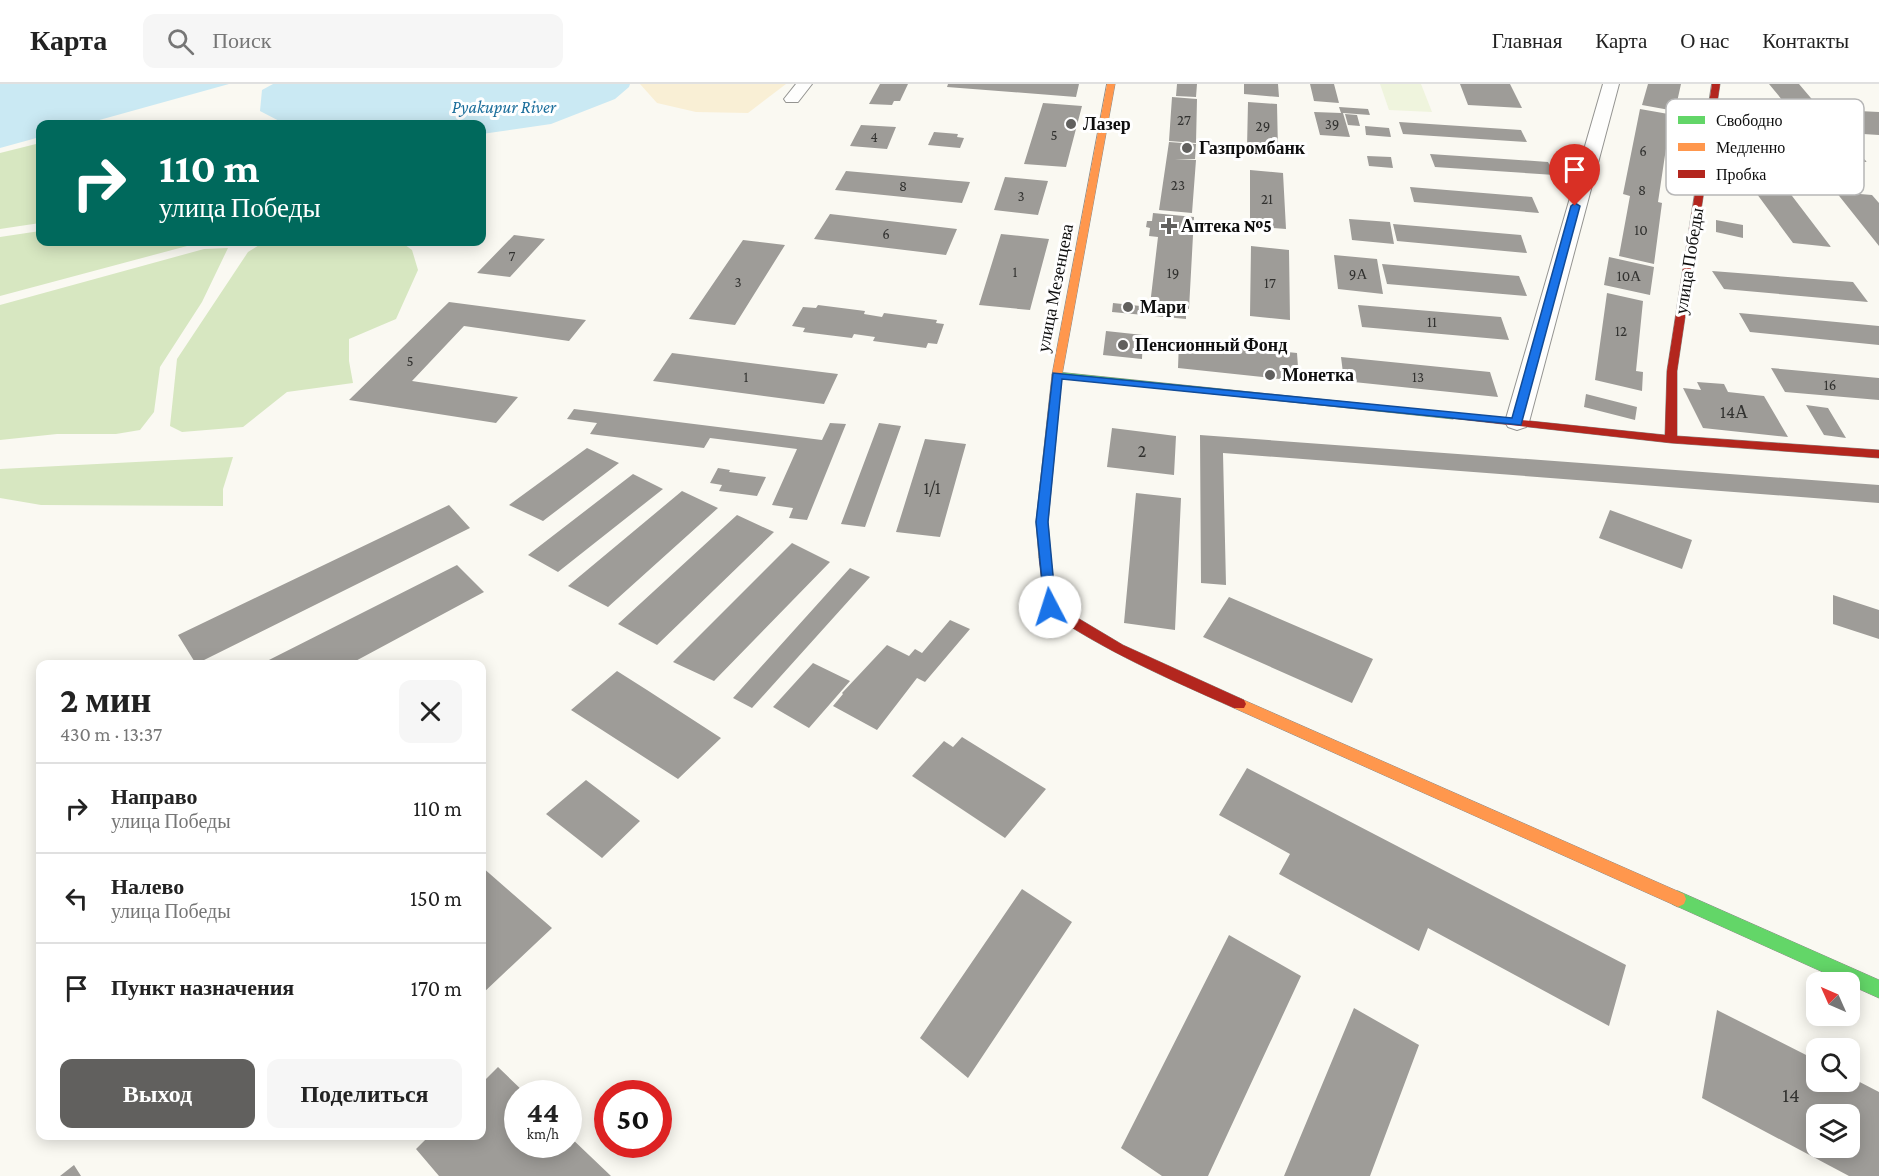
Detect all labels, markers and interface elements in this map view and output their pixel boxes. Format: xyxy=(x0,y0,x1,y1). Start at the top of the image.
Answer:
search box xyxy=(143,14,563,68)
text: Карта xyxy=(30,25,107,56)
icon: search xyxy=(164,25,197,58)
text: Поиск xyxy=(212,28,271,53)
text: Главная xyxy=(1492,29,1562,53)
text: Карта xyxy=(1595,29,1647,53)
text: О нас xyxy=(1680,29,1729,53)
text: Контакты xyxy=(1762,29,1849,53)
water label: Pyakupur River xyxy=(452,97,557,117)
legend xyxy=(1666,99,1864,195)
house number: 27 xyxy=(1177,112,1191,128)
text: Свободно xyxy=(1716,112,1783,130)
place label: Лазер xyxy=(1083,114,1131,134)
house number: 39 xyxy=(1325,116,1339,132)
marker: Лазер xyxy=(1064,117,1078,131)
house number: 29 xyxy=(1256,118,1270,134)
house number: 5 xyxy=(1050,127,1058,143)
house number: 4 xyxy=(870,129,878,145)
place label: Газпромбанк xyxy=(1199,138,1306,158)
text: Медленно xyxy=(1716,139,1785,157)
marker: Газпромбанк xyxy=(1180,141,1194,155)
house number: 6 xyxy=(1639,143,1647,159)
icon: right xyxy=(60,144,138,222)
text: 110 m xyxy=(159,144,260,191)
pin xyxy=(1549,144,1600,206)
icon: arrive xyxy=(1558,153,1591,186)
text: Пробка xyxy=(1716,166,1766,184)
house number: 23 xyxy=(1171,177,1185,193)
house number: 8 xyxy=(899,178,907,194)
house number: 8 xyxy=(1638,182,1646,198)
house number: 3 xyxy=(1017,188,1025,204)
house number: 21 xyxy=(1261,191,1273,207)
text: улица Победы xyxy=(159,193,321,223)
street label: улица Победы xyxy=(1671,206,1707,316)
place label: Аптека №5 xyxy=(1181,216,1272,236)
marker: Аптека №5 xyxy=(1162,219,1176,233)
street label: улица Мезенцева xyxy=(1033,222,1077,354)
house number: 10 xyxy=(1634,222,1648,238)
house number: 6 xyxy=(882,226,890,242)
house number: 7 xyxy=(509,248,516,264)
house number: 1 xyxy=(1013,264,1018,280)
house number: 19 xyxy=(1167,265,1179,281)
house number: 9А xyxy=(1349,266,1367,282)
house number: 10А xyxy=(1617,268,1641,284)
house number: 3 xyxy=(734,274,742,290)
house number: 17 xyxy=(1264,275,1276,291)
place label: Мари xyxy=(1140,297,1186,317)
marker: Мари xyxy=(1121,300,1135,314)
house number: 11 xyxy=(1427,314,1437,330)
house number: 12 xyxy=(1615,323,1627,339)
place label: Пенсионный Фонд xyxy=(1135,335,1287,355)
marker: Пенсионный Фонд xyxy=(1116,338,1130,352)
house number: 5 xyxy=(406,353,414,369)
place label: Монетка xyxy=(1282,365,1354,385)
marker: Монетка xyxy=(1263,368,1277,382)
house number: 1 xyxy=(744,369,749,385)
house number: 13 xyxy=(1412,369,1424,385)
house number: 16 xyxy=(1824,377,1836,393)
house number: 14А xyxy=(1720,402,1748,422)
house number: 2 xyxy=(1138,441,1146,461)
house number: 1/1 xyxy=(923,478,941,498)
position arrow xyxy=(1018,575,1082,639)
text: 2 мин xyxy=(60,680,151,720)
button: close xyxy=(399,680,462,743)
text: 430 m · 13:37 xyxy=(60,723,162,745)
text: Направо xyxy=(111,784,197,809)
icon: right xyxy=(60,792,93,825)
text: 110 m xyxy=(413,796,462,821)
text: улица Победы xyxy=(111,810,231,832)
text: Налево xyxy=(111,874,184,899)
icon: left xyxy=(60,882,93,915)
text: 150 m xyxy=(410,886,462,911)
text: улица Победы xyxy=(111,900,231,922)
icon: arrive xyxy=(60,972,93,1005)
north arrow xyxy=(1806,972,1860,1026)
map controls xyxy=(1806,972,1860,1158)
text: Пункт назначения xyxy=(111,975,294,1000)
text: 170 m xyxy=(411,976,462,1001)
button: search xyxy=(1806,1038,1860,1092)
button: Выход xyxy=(60,1059,255,1128)
button: Поделиться xyxy=(267,1059,462,1128)
speed limit sign: 50 xyxy=(594,1080,672,1158)
house number: 14 xyxy=(1782,1083,1800,1107)
text: 44 xyxy=(527,1095,559,1128)
button: layers xyxy=(1806,1104,1860,1158)
text: km/h xyxy=(527,1126,559,1142)

